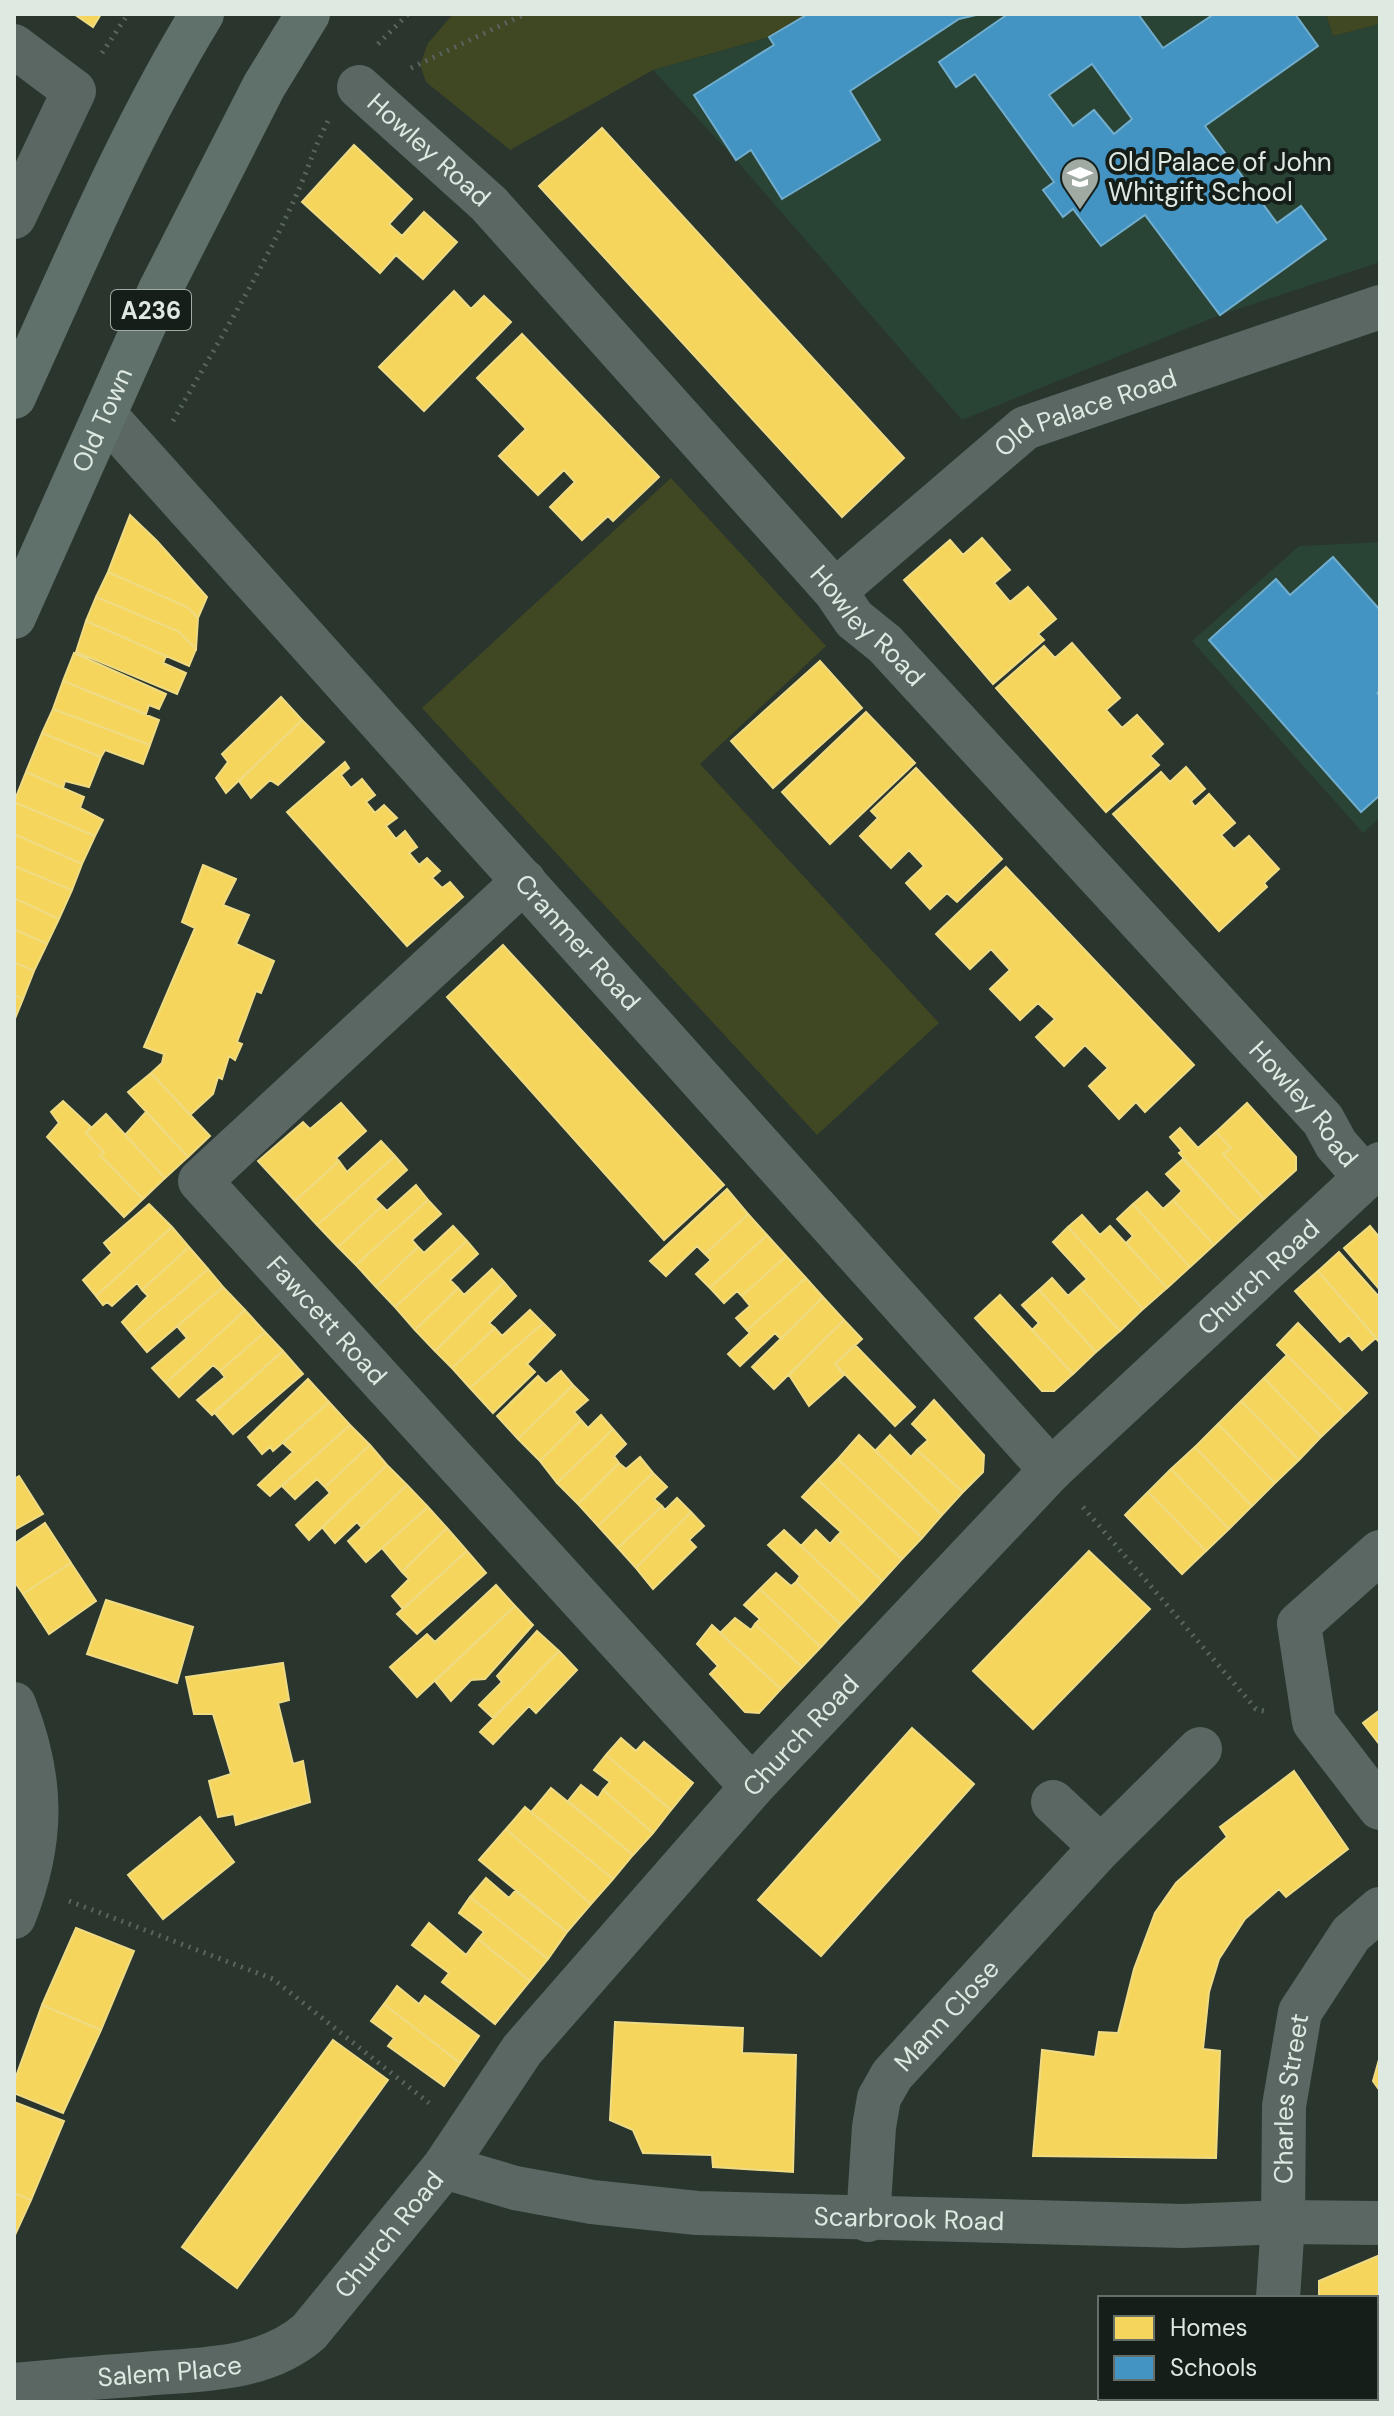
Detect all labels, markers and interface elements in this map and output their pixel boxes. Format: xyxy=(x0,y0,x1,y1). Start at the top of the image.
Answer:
street label: Howley Road xyxy=(360,86,498,214)
place label: Old Palace of John Whitgift School xyxy=(1108,145,1332,209)
school or university icon: Old Palace of John Whitgift School xyxy=(1059,156,1101,211)
road number: A236 xyxy=(111,290,191,330)
street label: Old Palace Road xyxy=(987,361,1181,464)
street label: Old Town xyxy=(64,362,140,477)
street label: Howley Road xyxy=(803,558,932,693)
street label: Cranmer Road xyxy=(507,867,648,1018)
street label: Howley Road xyxy=(1242,1034,1366,1174)
street label: Church Road xyxy=(1190,1212,1327,1342)
street label: Fawcett Road xyxy=(259,1248,394,1392)
street label: Church Road xyxy=(735,1667,866,1803)
street label: Mann Close xyxy=(887,1952,1007,2079)
street label: Charles Street xyxy=(1266,2011,1316,2184)
street label: Church Road xyxy=(327,2164,451,2305)
street label: Scarbrook Road xyxy=(813,2199,1005,2238)
legend xyxy=(1098,2296,1378,2400)
text: Homes xyxy=(1170,2312,1248,2343)
street label: Salem Place xyxy=(96,2347,244,2395)
text: Schools xyxy=(1170,2352,1257,2383)

